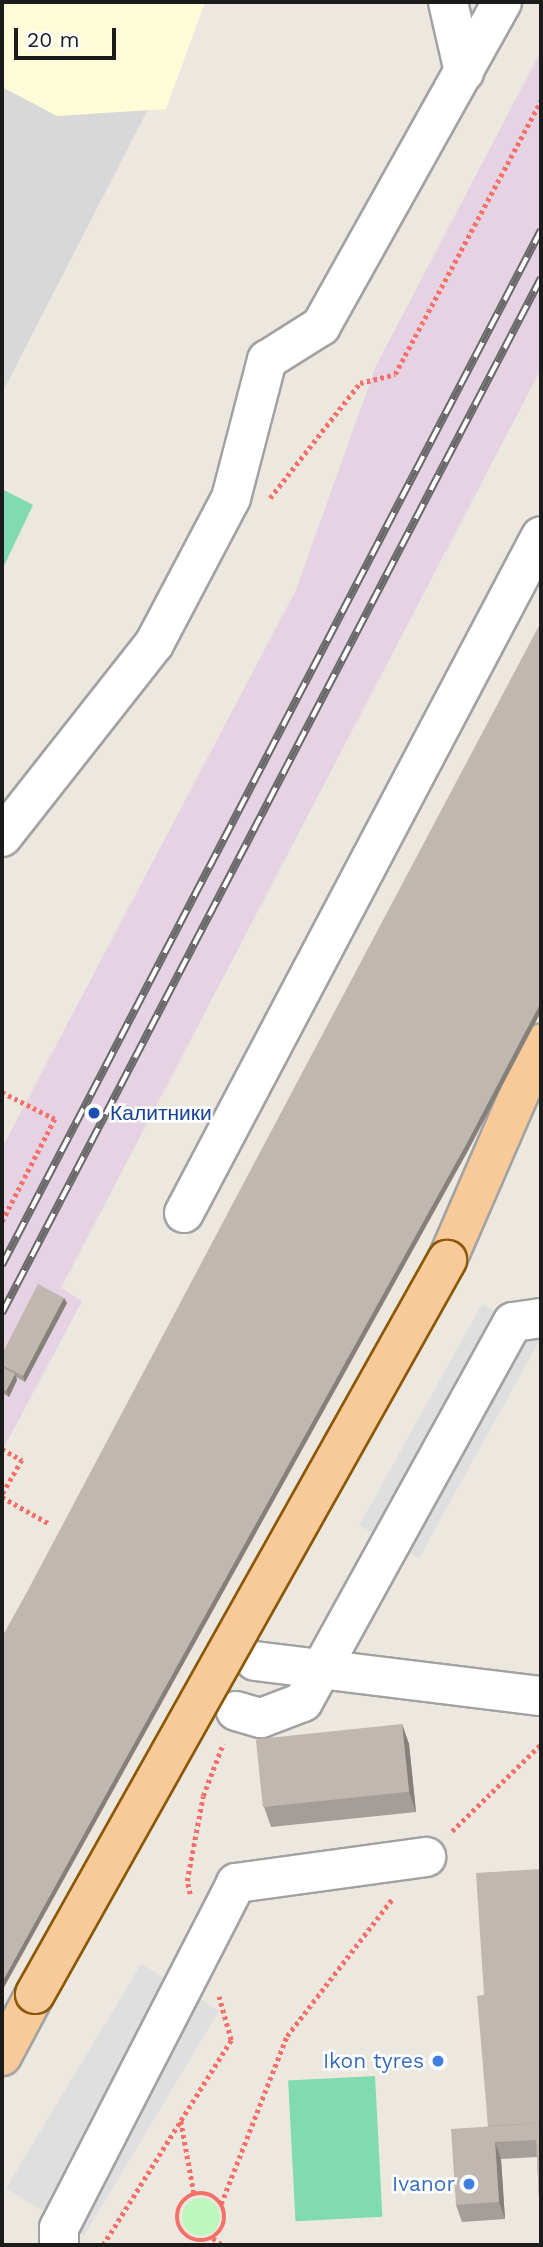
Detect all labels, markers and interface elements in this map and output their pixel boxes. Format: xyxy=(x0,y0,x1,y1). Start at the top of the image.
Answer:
scale bar xyxy=(18,14,119,58)
text: 20 m xyxy=(27,27,79,52)
place label: Калитники xyxy=(110,1100,212,1126)
marker: Калитники xyxy=(84,1103,104,1123)
place label: Ikon tyres xyxy=(323,2048,424,2074)
marker: Ikon tyres xyxy=(430,2053,446,2069)
place label: Ivanor xyxy=(392,2171,455,2197)
marker: Ivanor xyxy=(461,2176,477,2192)

